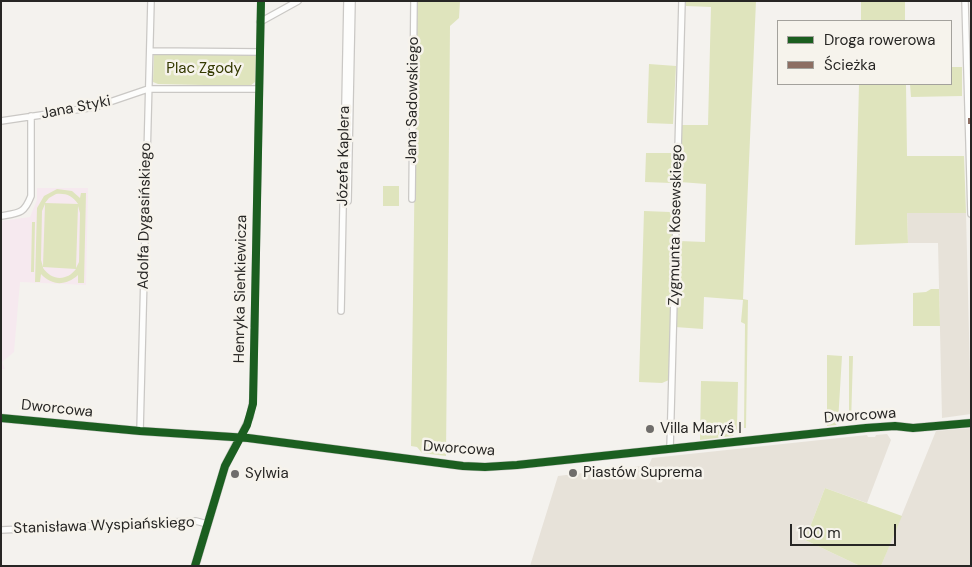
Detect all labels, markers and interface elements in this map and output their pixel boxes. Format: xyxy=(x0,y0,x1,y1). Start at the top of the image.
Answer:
legend xyxy=(777,20,952,85)
text: Droga rowerowa xyxy=(824,30,935,50)
street label: Jana Sadowskiego xyxy=(403,36,423,164)
text: Ścieżka xyxy=(824,55,876,75)
park label: Plac Zgody xyxy=(166,60,242,78)
street label: Jana Styki xyxy=(40,92,112,124)
street label: Józefa Kaplera xyxy=(334,106,354,206)
street label: Adolfa Dygasińskiego xyxy=(135,142,155,290)
street label: Zygmunta Kosewskiego xyxy=(666,144,686,306)
street label: Henryka Sienkiewicza xyxy=(231,215,251,363)
street label: Dworcowa xyxy=(20,396,94,422)
street label: Dworcowa xyxy=(823,405,897,427)
place label: Villa Maryś I xyxy=(660,420,742,438)
marker: Villa Maryś I xyxy=(644,423,656,435)
street label: Dworcowa xyxy=(422,438,496,460)
place label: Piastów Suprema xyxy=(583,464,702,482)
place label: Sylwia xyxy=(245,465,289,483)
marker: Piastów Suprema xyxy=(567,467,579,479)
marker: Sylwia xyxy=(229,468,241,480)
street label: Stanisława Wyspiańskiego xyxy=(13,514,195,538)
scale bar xyxy=(792,514,898,546)
text: 100 m xyxy=(798,523,841,543)

